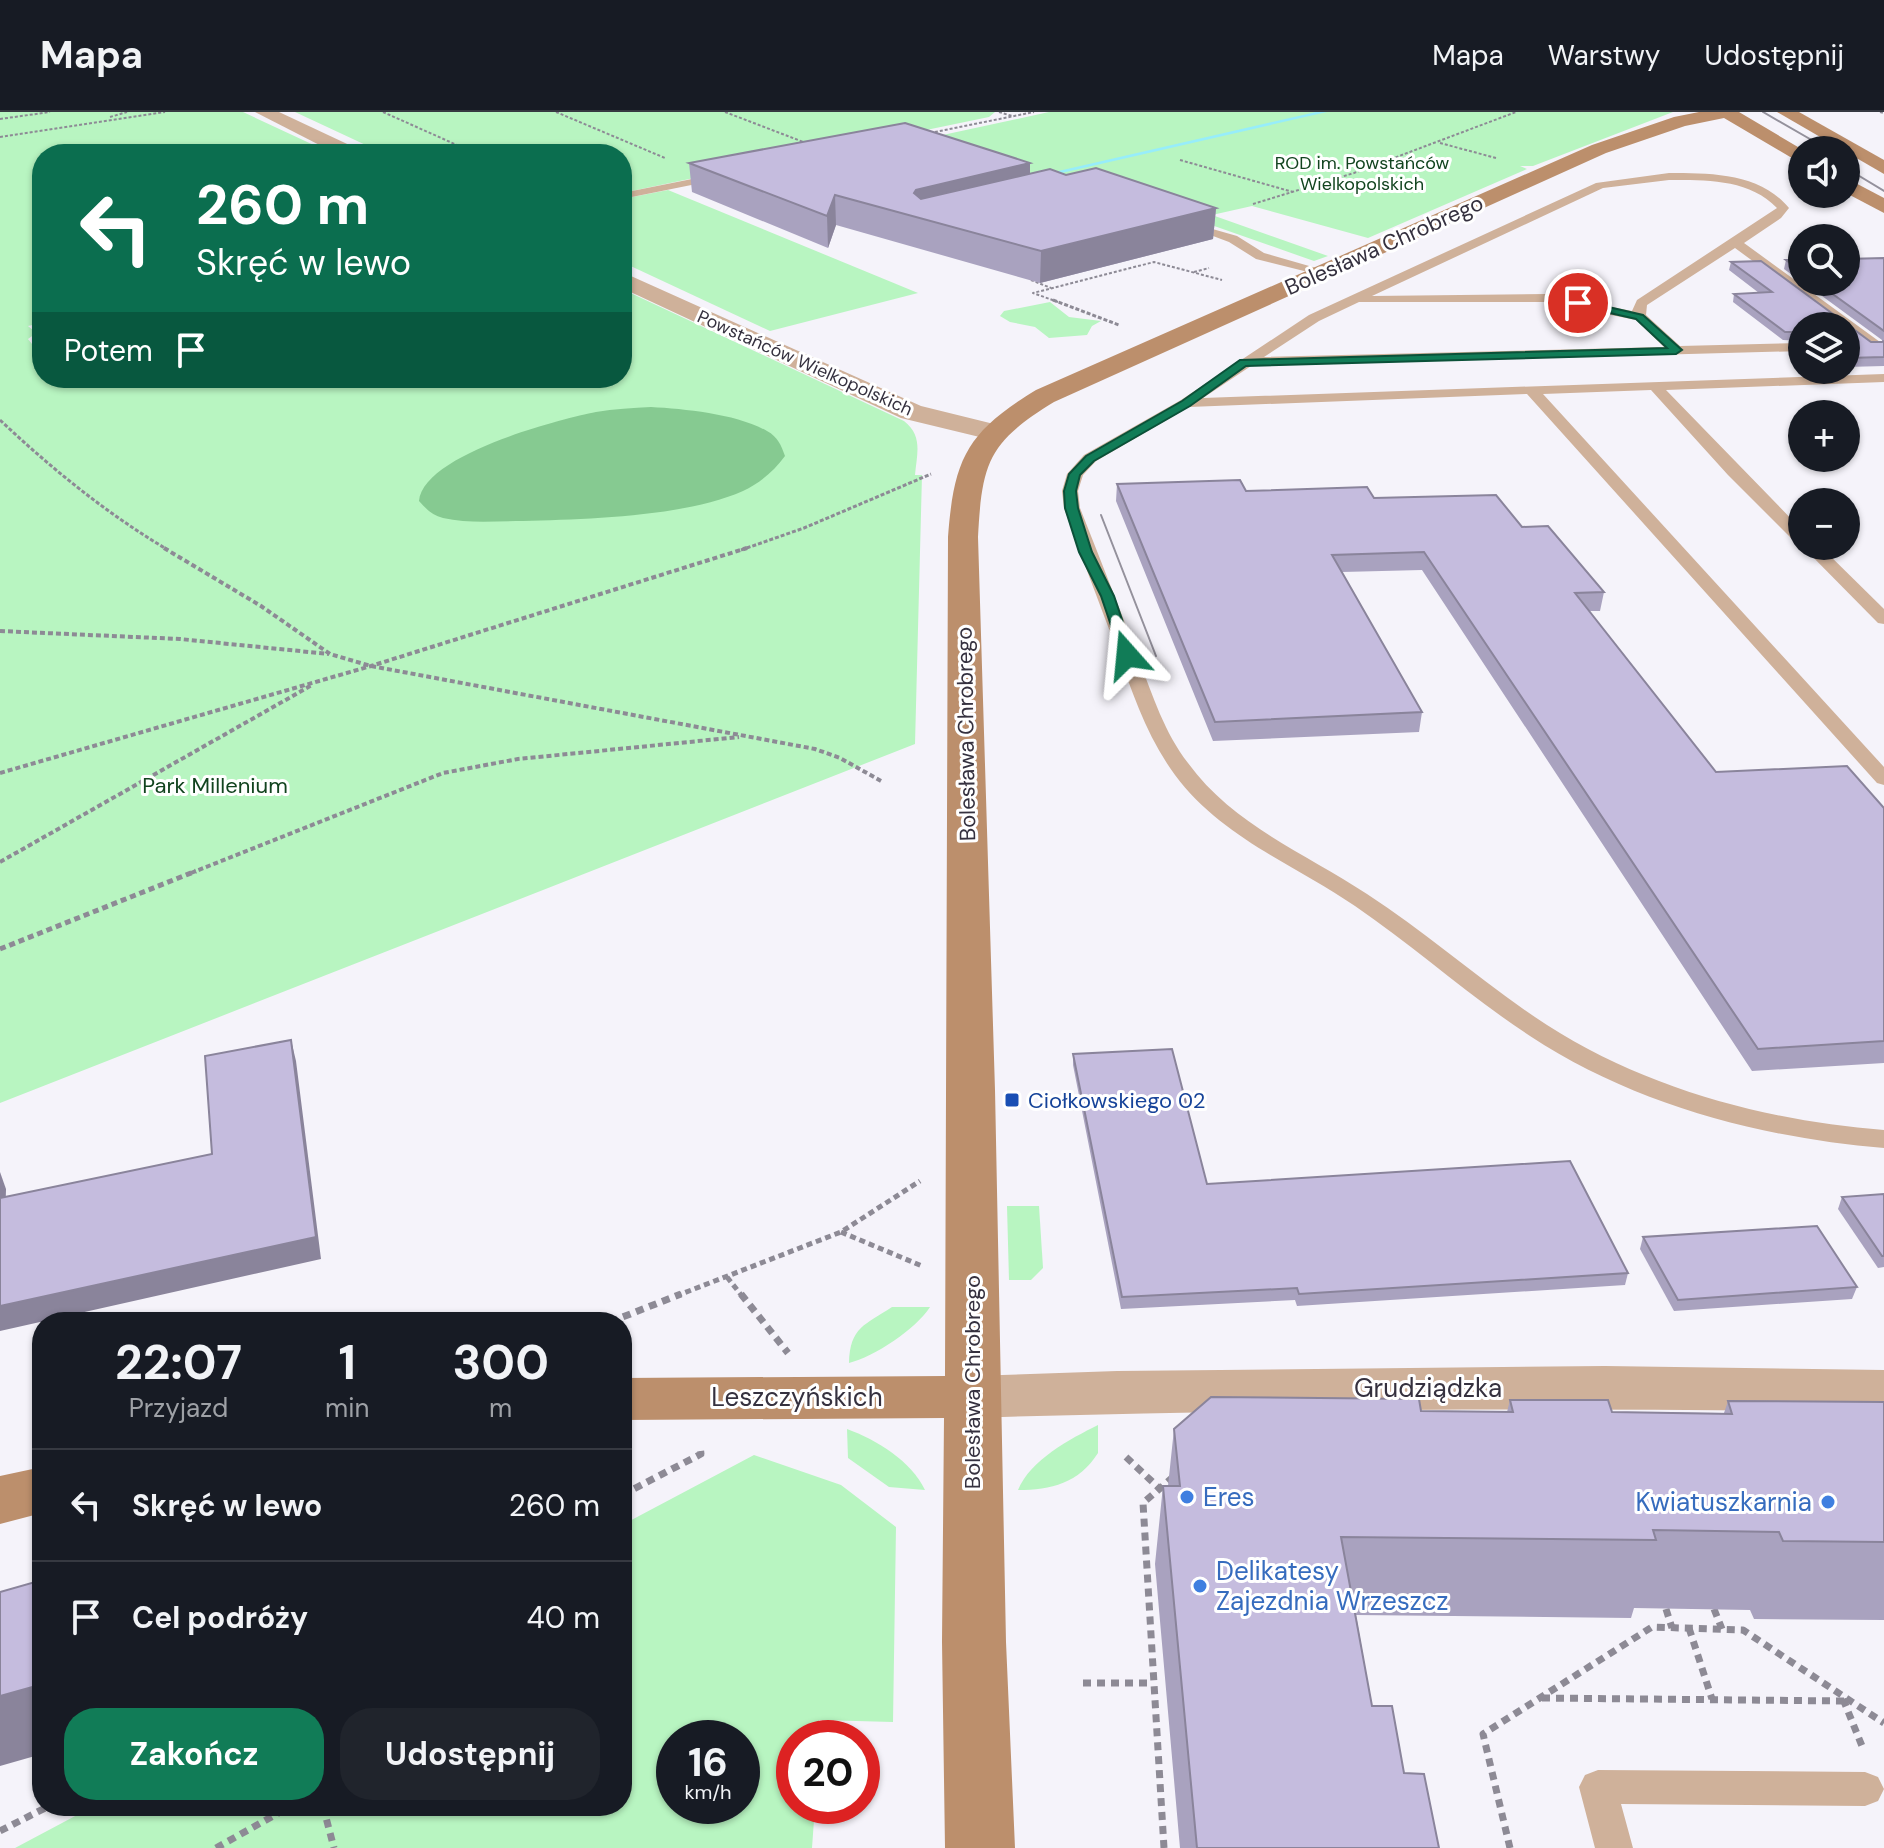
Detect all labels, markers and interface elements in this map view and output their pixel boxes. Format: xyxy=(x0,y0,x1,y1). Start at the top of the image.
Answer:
text: Mapa xyxy=(40,30,143,80)
text: Mapa xyxy=(1432,37,1504,74)
text: Warstwy xyxy=(1548,37,1660,74)
text: Udostępnij xyxy=(1704,37,1844,74)
map controls xyxy=(1788,136,1860,560)
button: sound xyxy=(1788,136,1860,208)
park label: ROD im. Powstańców Wielkopolskich xyxy=(1275,151,1450,196)
text: 260 m xyxy=(196,168,369,241)
icon: left xyxy=(64,176,168,280)
street label: Bolesława Chrobrego xyxy=(1280,188,1488,302)
button: search xyxy=(1788,224,1860,296)
text: Skręć w lewo xyxy=(196,239,411,286)
pin xyxy=(1544,269,1612,337)
icon: arrive xyxy=(1556,281,1600,325)
street label: Powstańców Wielkopolskich xyxy=(694,305,916,421)
button: layers xyxy=(1788,312,1860,384)
icon: arrive xyxy=(169,328,213,372)
text: Potem xyxy=(64,331,153,370)
button: + xyxy=(1788,400,1860,472)
button: − xyxy=(1788,488,1860,560)
position arrow xyxy=(1085,613,1169,697)
street label: Bolesława Chrobrego xyxy=(950,627,982,841)
park label: Park Millenium xyxy=(142,771,288,800)
place label: Ciołkowskiego 02 xyxy=(1028,1086,1205,1115)
marker: Ciołkowskiego 02 xyxy=(1003,1091,1021,1109)
street label: Bolesława Chrobrego xyxy=(958,1275,987,1489)
text: 22:07 xyxy=(115,1331,242,1394)
text: 1 xyxy=(338,1331,356,1394)
text: 300 xyxy=(452,1331,549,1394)
street label: Grudziądzka xyxy=(1354,1371,1502,1405)
street label: Leszczyńskich xyxy=(711,1380,883,1414)
text: Przyjazd xyxy=(129,1391,228,1425)
text: min xyxy=(325,1391,369,1425)
text: m xyxy=(489,1391,512,1425)
place label: Eres xyxy=(1203,1480,1255,1514)
icon: left xyxy=(64,1483,108,1527)
place label: Kwiatuszkarnia xyxy=(1636,1485,1812,1519)
text: Skręć w lewo xyxy=(132,1486,322,1525)
text: 260 m xyxy=(509,1486,600,1525)
marker: Eres xyxy=(1178,1488,1196,1506)
marker: Kwiatuszkarnia xyxy=(1819,1493,1837,1511)
place label: Delikatesy Zajezdnia Wrzeszcz xyxy=(1216,1554,1449,1618)
marker: Delikatesy Zajezdnia Wrzeszcz xyxy=(1191,1577,1209,1595)
icon: arrive xyxy=(64,1595,108,1639)
text: Cel podróży xyxy=(132,1598,308,1637)
text: 40 m xyxy=(527,1598,600,1637)
button: Zakończ xyxy=(64,1708,324,1800)
button: Udostępnij xyxy=(340,1708,600,1800)
speed limit sign: 20 xyxy=(776,1720,880,1824)
text: 16 xyxy=(688,1736,728,1788)
text: km/h xyxy=(684,1779,732,1805)

